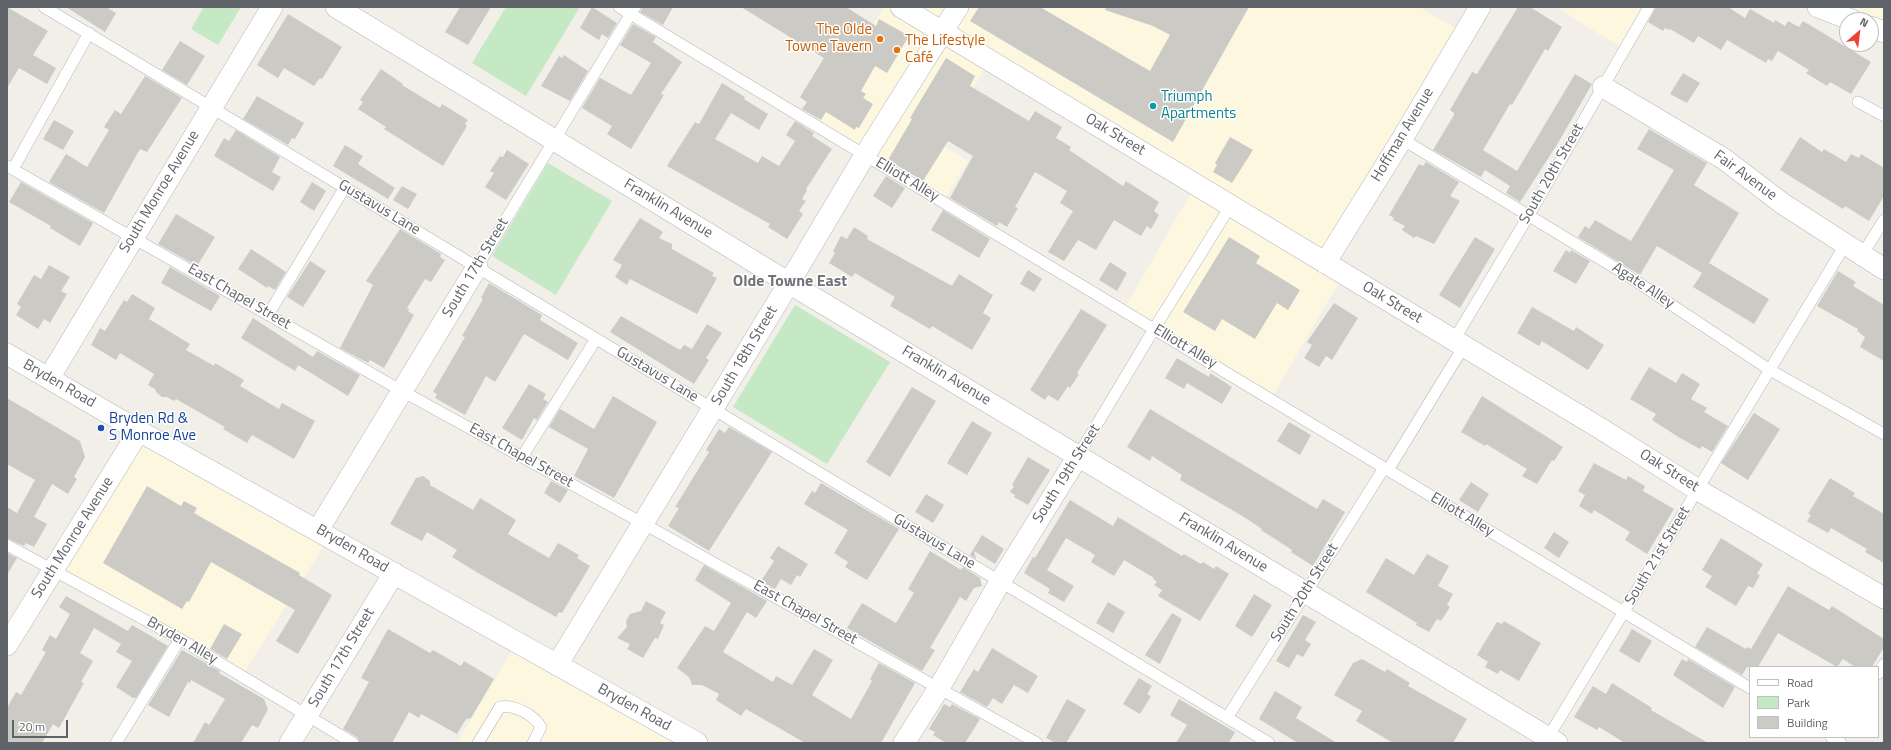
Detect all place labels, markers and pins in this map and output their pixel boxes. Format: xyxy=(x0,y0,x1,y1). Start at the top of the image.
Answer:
place label: The Olde Towne Tavern xyxy=(785,21,872,56)
place label: The Lifestyle Café xyxy=(905,32,985,67)
marker: The Olde Towne Tavern xyxy=(875,34,885,44)
marker: The Lifestyle Café xyxy=(892,45,902,55)
place label: Triumph Apartments xyxy=(1161,88,1236,123)
marker: Triumph Apartments xyxy=(1148,101,1158,111)
place label: Bryden Rd & S Monroe Ave xyxy=(109,410,196,445)
marker: Bryden Rd & S Monroe Ave xyxy=(96,423,106,433)

